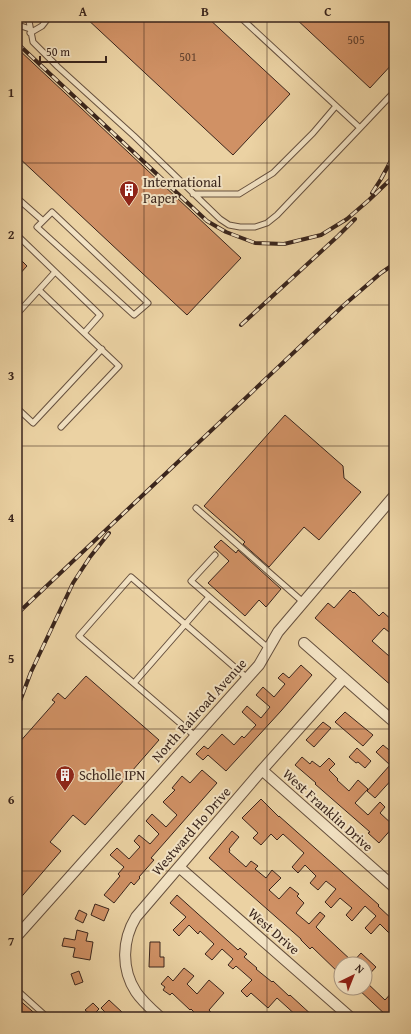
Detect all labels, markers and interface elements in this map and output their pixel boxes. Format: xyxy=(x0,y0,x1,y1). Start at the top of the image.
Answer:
text: A xyxy=(79,2,88,21)
text: B xyxy=(201,2,209,21)
text: C xyxy=(324,2,332,21)
house number: 505 xyxy=(347,31,365,48)
scale bar xyxy=(40,38,106,64)
text: 50 m xyxy=(46,43,70,60)
house number: 501 xyxy=(179,48,197,65)
text: 1 xyxy=(8,83,14,102)
place label: International Paper xyxy=(143,172,221,208)
building icon: International Paper xyxy=(118,179,140,207)
text: 2 xyxy=(8,225,15,244)
text: 3 xyxy=(8,366,14,385)
text: 4 xyxy=(8,508,15,527)
text: 5 xyxy=(8,649,15,668)
street label: North Railroad Avenue xyxy=(147,653,251,766)
building icon: Scholle IPN xyxy=(54,764,76,792)
street label: West Franklin Drive xyxy=(278,764,378,856)
place label: Scholle IPN xyxy=(79,765,145,785)
street label: Westward Ho Drive xyxy=(147,782,236,880)
text: 6 xyxy=(8,790,15,809)
street label: West Drive xyxy=(244,903,305,959)
text: 7 xyxy=(8,932,15,951)
north arrow xyxy=(333,956,373,996)
text: N xyxy=(352,960,368,977)

